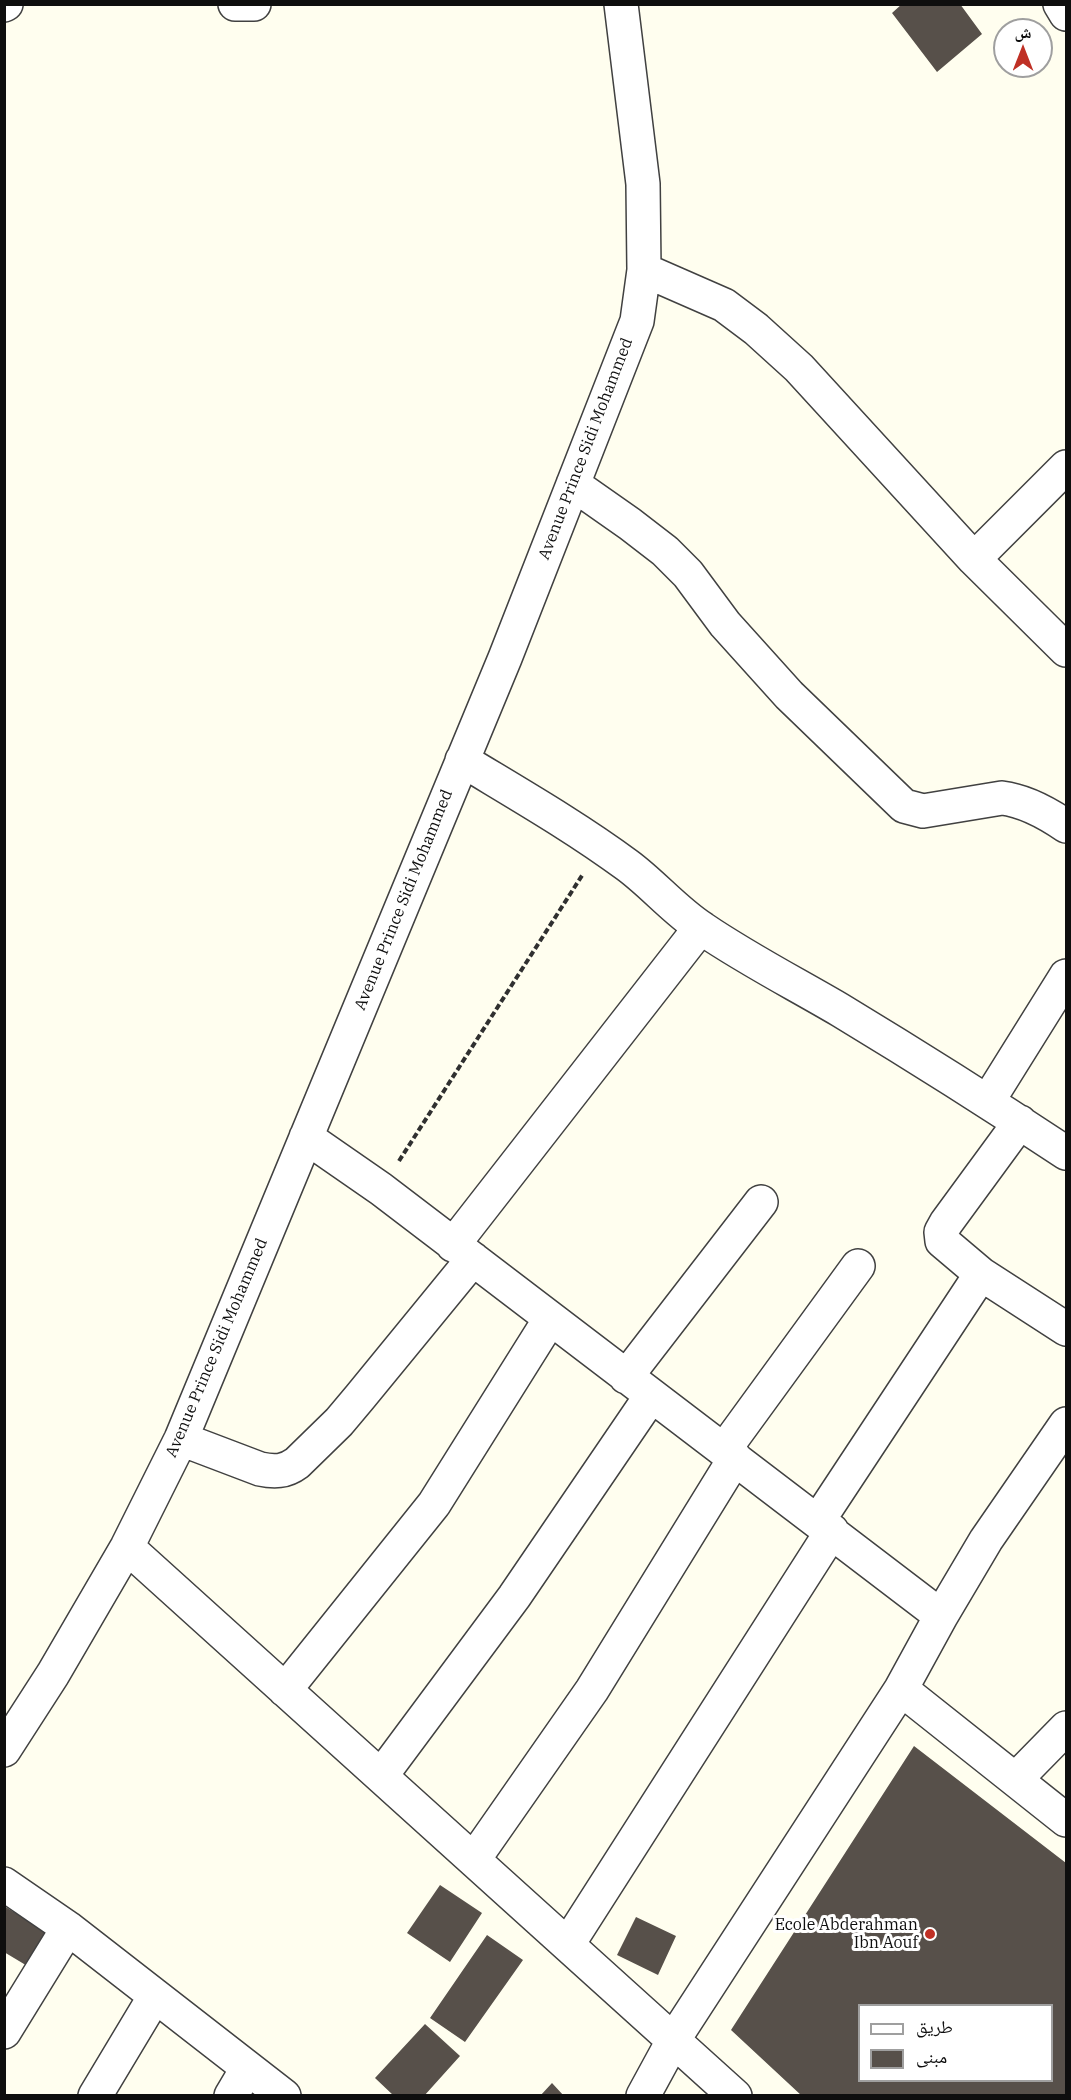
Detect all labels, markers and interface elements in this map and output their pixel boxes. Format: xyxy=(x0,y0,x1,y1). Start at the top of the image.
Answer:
north arrow xyxy=(993,18,1053,78)
text: ش xyxy=(1015,22,1031,42)
street label: Avenue Prince Sidi Mohammed xyxy=(535,335,637,563)
street label: Avenue Prince Sidi Mohammed xyxy=(351,787,457,1013)
street label: Avenue Prince Sidi Mohammed xyxy=(162,1236,272,1460)
place label: Ecole Abderahman Ibn Aouf xyxy=(775,1915,918,1953)
marker: Ecole Abderahman Ibn Aouf xyxy=(923,1927,937,1941)
legend xyxy=(858,2004,1053,2082)
text: طريق xyxy=(916,2015,953,2038)
text: مبنى xyxy=(916,2045,947,2068)

